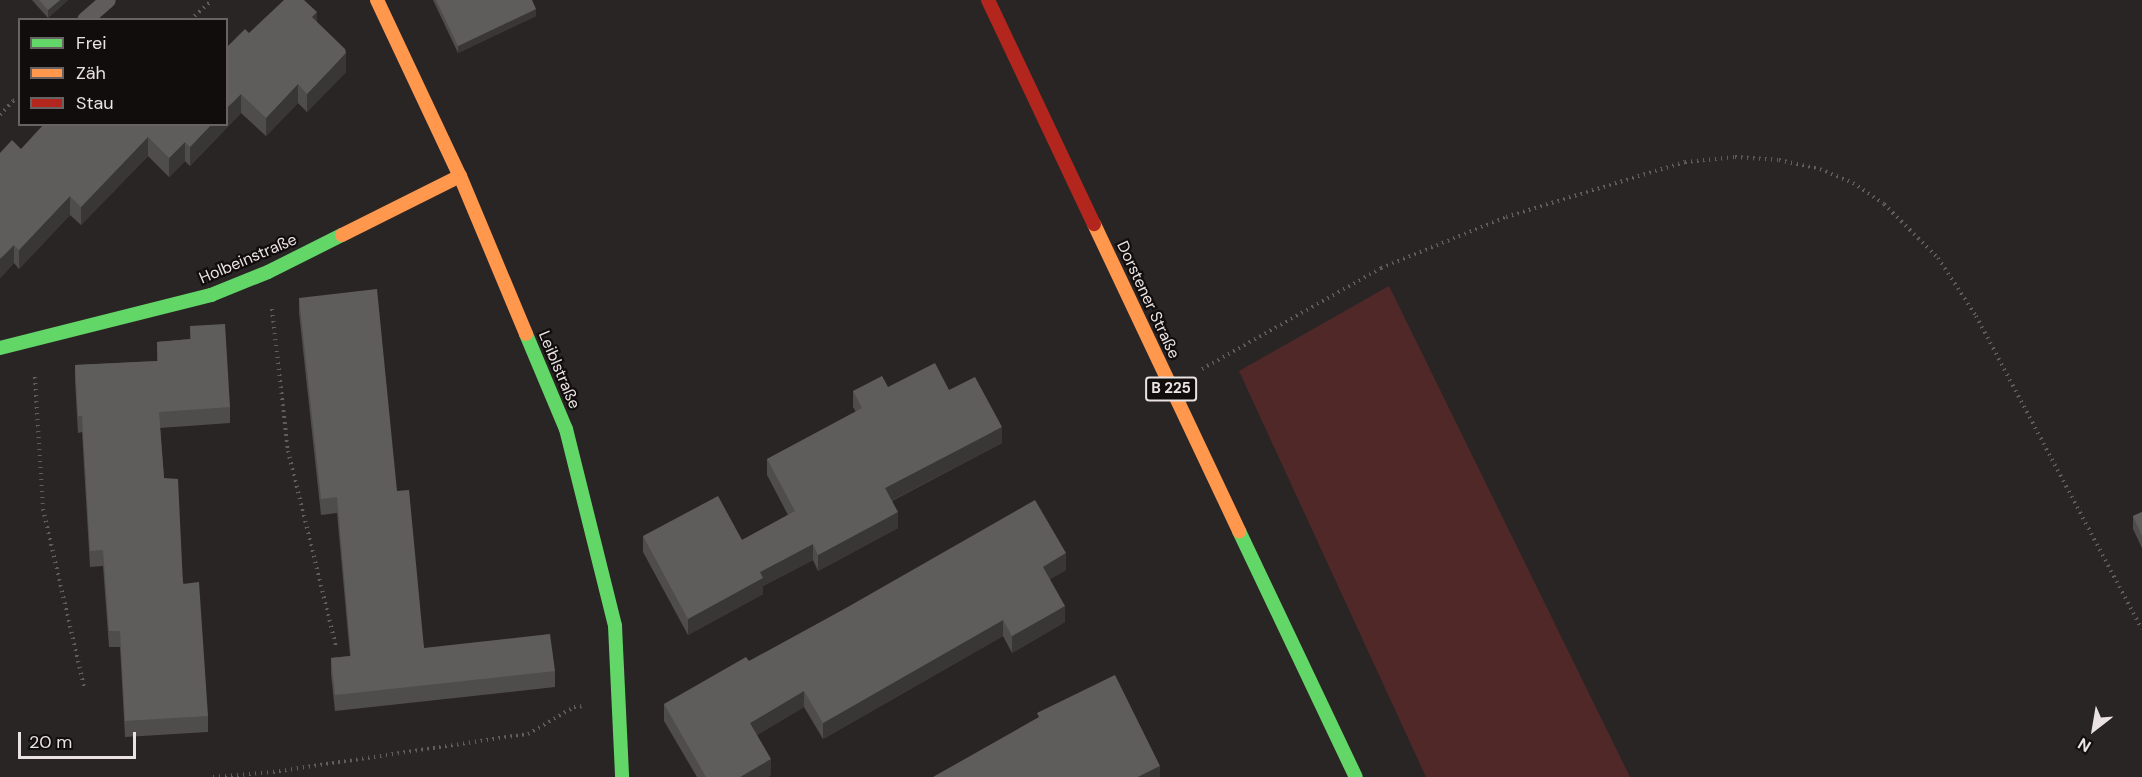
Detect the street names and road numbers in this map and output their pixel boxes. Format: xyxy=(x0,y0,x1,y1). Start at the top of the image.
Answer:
street label: Holbeinstraße xyxy=(196,230,300,288)
street label: Dorstener Straße xyxy=(1112,238,1184,362)
street label: Leiblstraße xyxy=(534,328,584,412)
road number: B 225 xyxy=(1144,377,1198,401)

